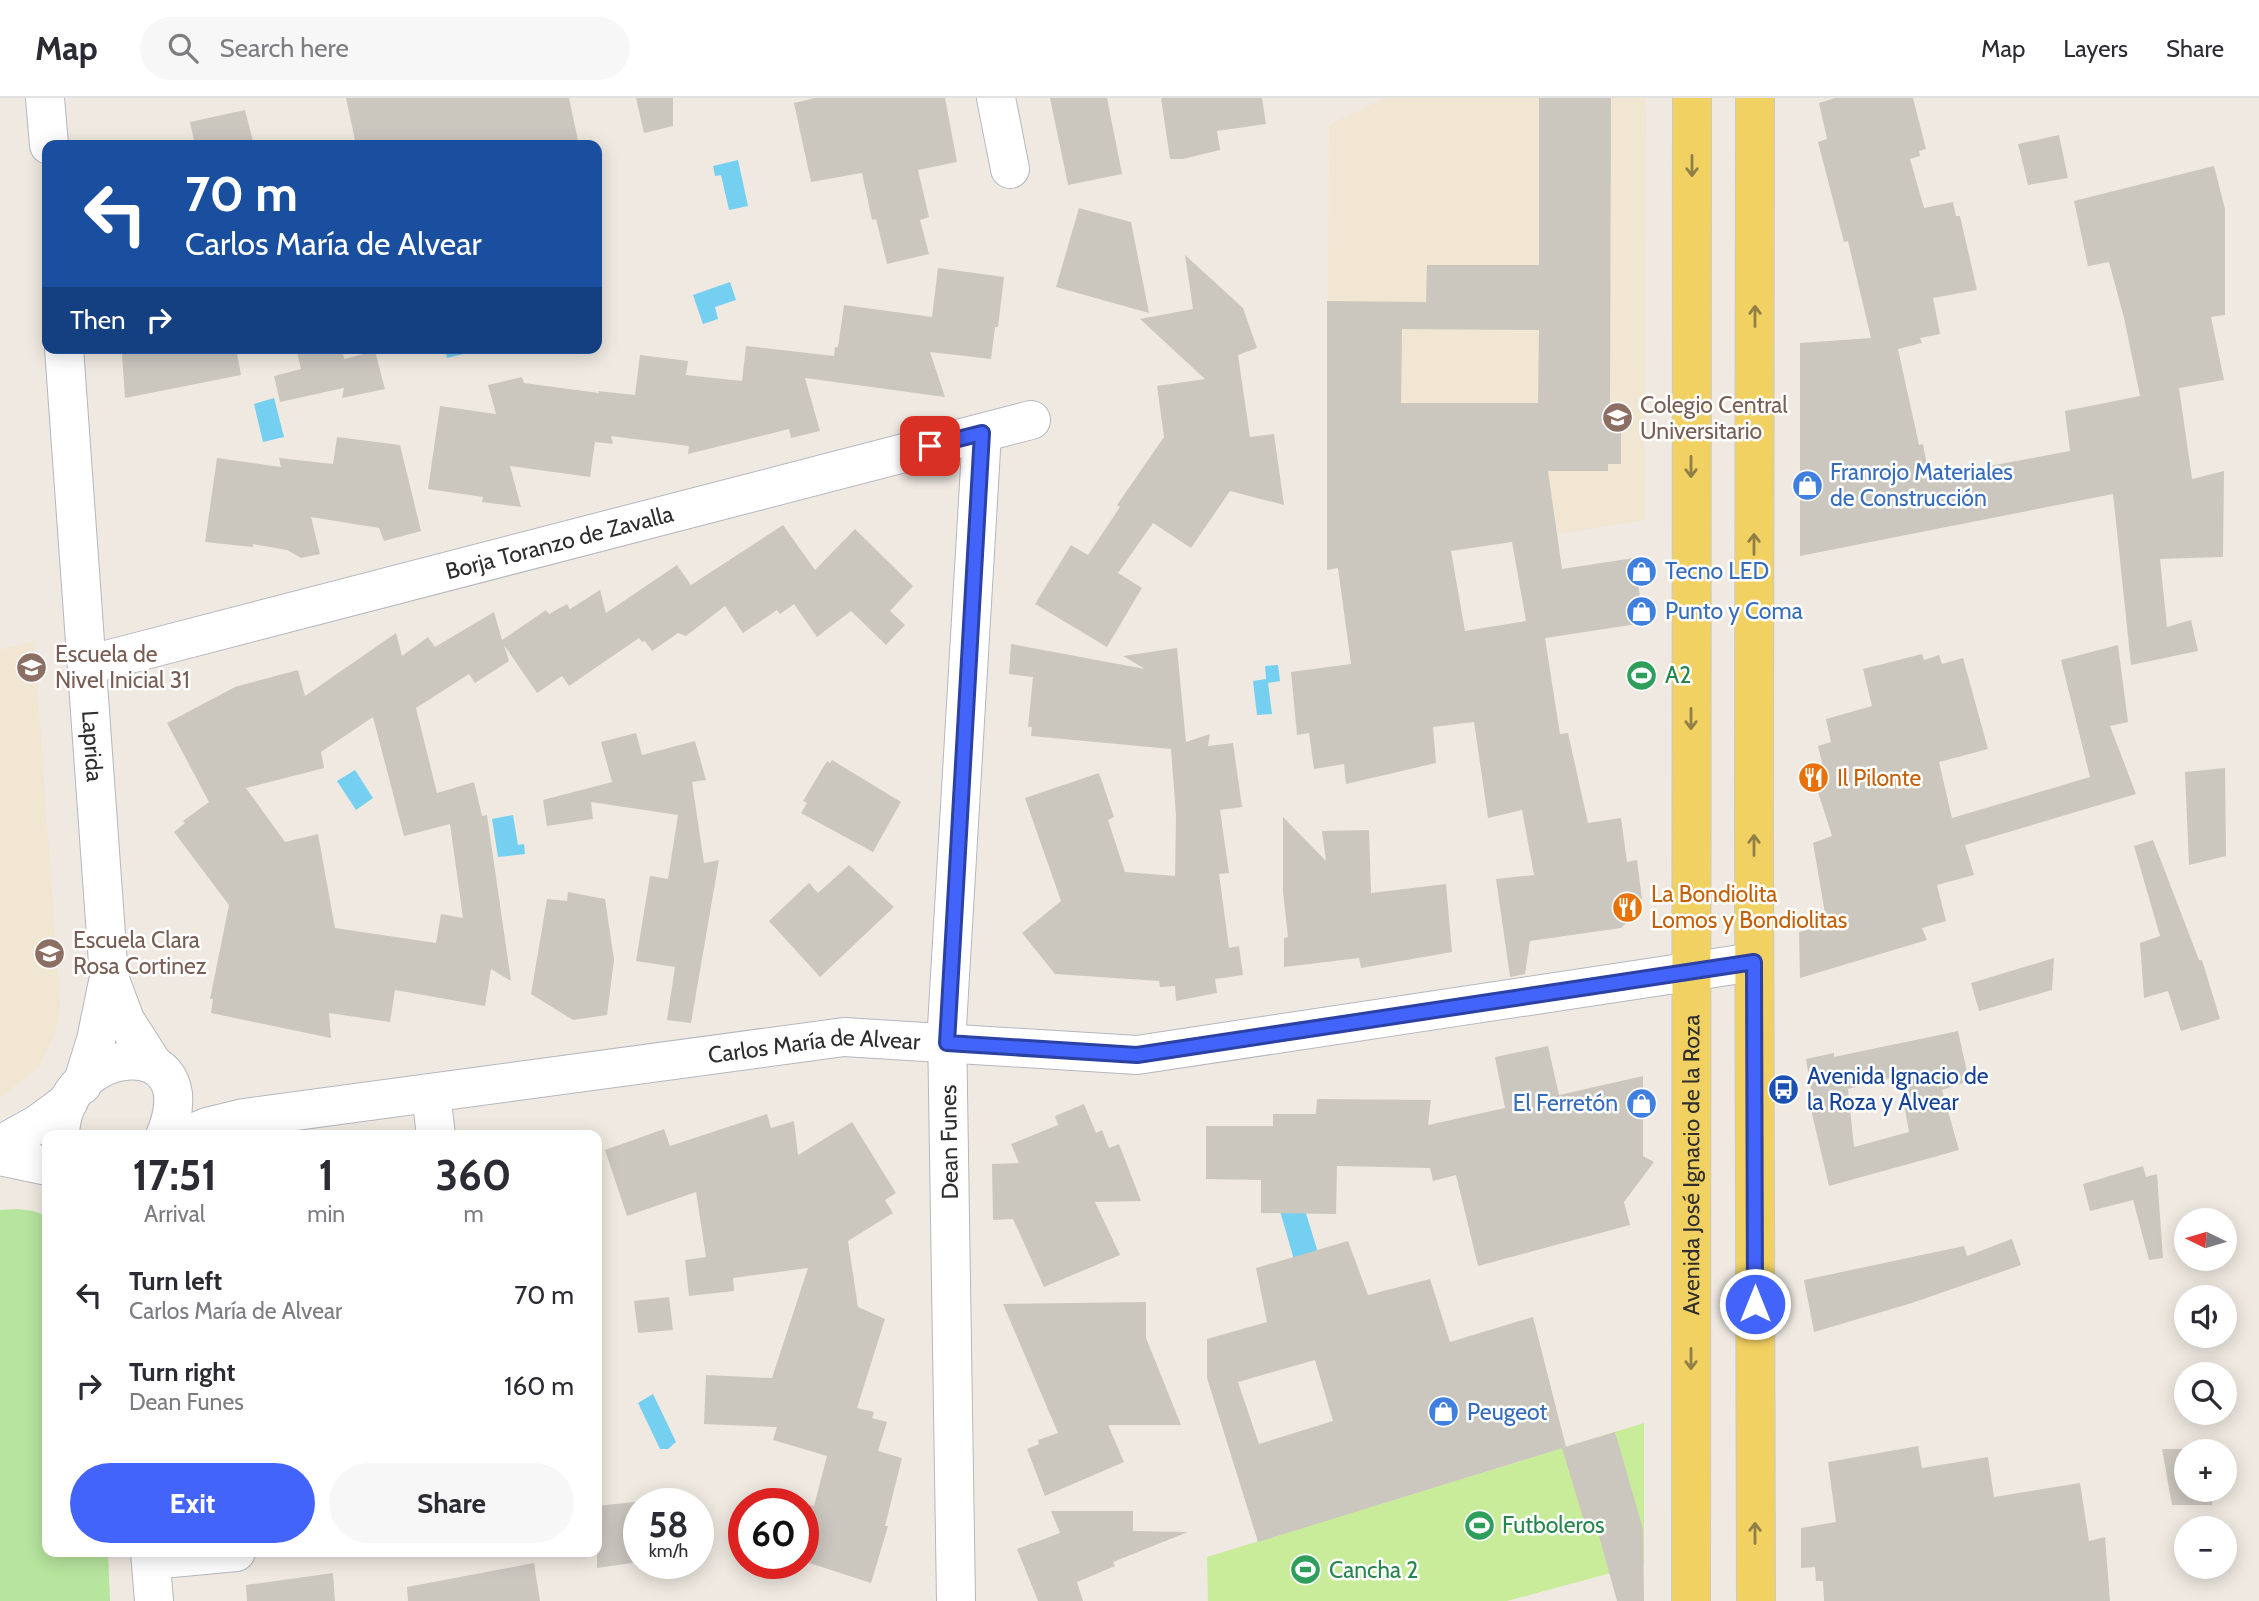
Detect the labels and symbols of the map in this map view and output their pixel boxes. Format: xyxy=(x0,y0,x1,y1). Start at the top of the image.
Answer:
one-way arrow xyxy=(1685,154,1699,177)
one-way arrow xyxy=(1748,305,1762,328)
place label: Colegio Central Universitario xyxy=(1640,391,1788,445)
school or university icon: Colegio Central Universitario xyxy=(1600,401,1634,435)
pin xyxy=(900,416,960,476)
one-way arrow xyxy=(1684,455,1698,478)
place label: Franrojo Materiales de Construcción xyxy=(1830,458,2013,512)
shop icon: Franrojo Materiales de Construcción xyxy=(1790,468,1824,502)
street label: Borja Toranzo de Zavalla xyxy=(442,499,676,585)
one-way arrow xyxy=(1747,533,1761,556)
shop icon: Tecno LED xyxy=(1625,554,1659,588)
place label: Tecno LED xyxy=(1665,557,1769,585)
shop icon: Punto y Coma xyxy=(1625,594,1659,628)
place label: Punto y Coma xyxy=(1665,597,1803,625)
place label: Escuela de Nivel Inicial 31 xyxy=(55,640,190,694)
school or university icon: Escuela de Nivel Inicial 31 xyxy=(15,650,49,684)
sports icon: A2 xyxy=(1625,658,1659,692)
place label: A2 xyxy=(1665,661,1691,689)
one-way arrow xyxy=(1684,707,1698,730)
street label: Laprida xyxy=(76,709,109,783)
restaurant icon: Il Pilonte xyxy=(1797,761,1831,795)
place label: Il Pilonte xyxy=(1837,764,1921,792)
one-way arrow xyxy=(1747,834,1761,857)
place label: La Bondiolita Lomos y Bondiolitas xyxy=(1651,880,1847,934)
restaurant icon: La Bondiolita Lomos y Bondiolitas xyxy=(1611,890,1645,924)
place label: Escuela Clara Rosa Cortinez xyxy=(73,926,207,980)
school or university icon: Escuela Clara Rosa Cortinez xyxy=(33,936,67,970)
street label: Avenida José Ignacio de la Roza xyxy=(1677,1015,1705,1315)
street label: Carlos María de Alvear xyxy=(706,1023,922,1069)
place label: Avenida Ignacio de la Roza y Alvear xyxy=(1807,1062,1989,1116)
bus stop icon: Avenida Ignacio de la Roza y Alvear xyxy=(1767,1072,1801,1106)
street label: Dean Funes xyxy=(934,1084,964,1200)
shop icon: El Ferretón xyxy=(1624,1086,1658,1120)
place label: El Ferretón xyxy=(1513,1089,1618,1117)
north arrow xyxy=(2174,1208,2236,1270)
position arrow xyxy=(1718,1267,1792,1341)
one-way arrow xyxy=(1684,1347,1698,1370)
shop icon: Peugeot xyxy=(1427,1395,1461,1429)
place label: Peugeot xyxy=(1467,1398,1547,1426)
speed limit sign: 60 xyxy=(728,1488,819,1579)
sports icon: Futboleros xyxy=(1462,1508,1496,1542)
place label: Futboleros xyxy=(1502,1511,1605,1539)
one-way arrow xyxy=(1748,1522,1762,1545)
sports icon: Cancha 2 xyxy=(1289,1553,1323,1587)
place label: Cancha 2 xyxy=(1329,1556,1418,1584)

